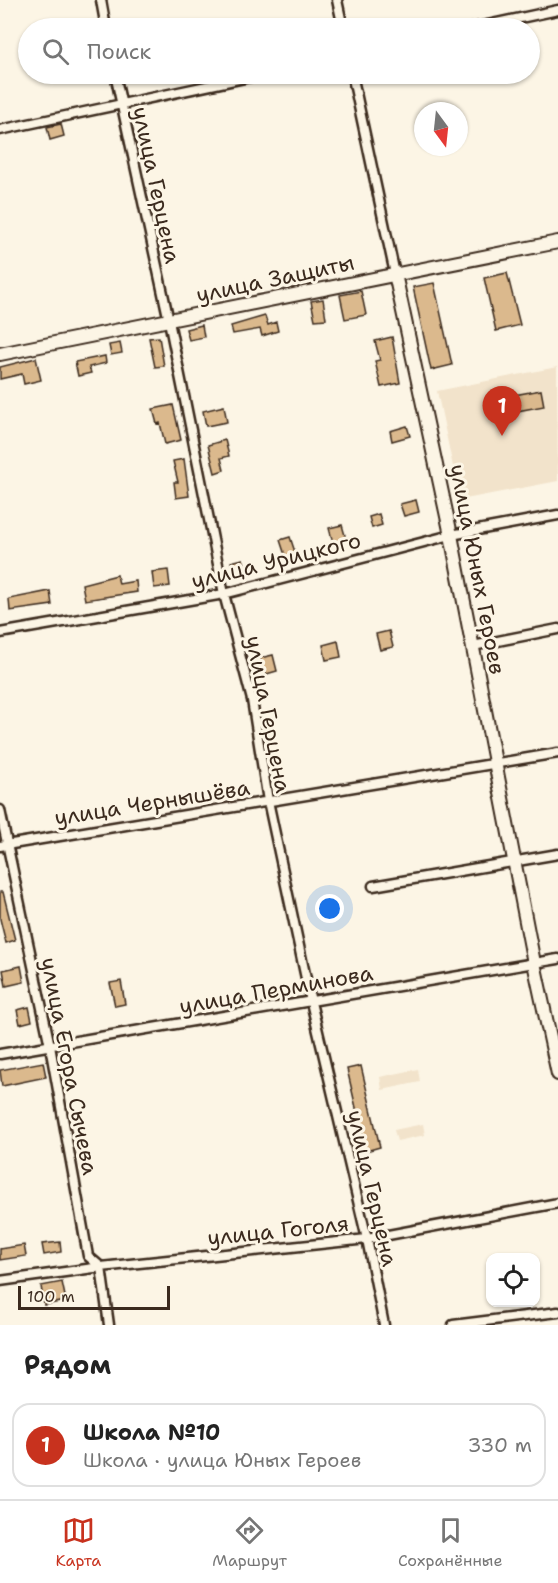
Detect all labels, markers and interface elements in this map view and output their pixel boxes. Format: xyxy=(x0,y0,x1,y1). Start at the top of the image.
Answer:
search box xyxy=(18,18,540,84)
icon: search xyxy=(39,35,72,68)
text: Поиск xyxy=(87,37,151,66)
north arrow xyxy=(414,102,468,156)
street label: улица Герцена xyxy=(126,104,187,266)
street label: улица Защиты xyxy=(193,248,357,309)
pin: 1 xyxy=(482,386,522,436)
street label: улица Юных Героев xyxy=(443,461,512,677)
street label: улица Урицкого xyxy=(188,525,364,596)
street label: улица Герцена xyxy=(239,633,298,796)
street label: улица Чернышёва xyxy=(52,773,252,832)
your location xyxy=(315,894,344,923)
street label: улица Егора Сычева xyxy=(34,955,105,1178)
street label: улица Перминова xyxy=(177,958,376,1021)
street label: улица Герцена xyxy=(340,1107,405,1269)
street label: улица Гоголя xyxy=(206,1209,350,1252)
map controls xyxy=(486,1253,540,1307)
button: locate xyxy=(486,1253,540,1307)
scale bar xyxy=(18,1283,170,1310)
text: 100 m xyxy=(27,1286,75,1307)
text: Рядом xyxy=(24,1347,111,1382)
text: Школа №10 xyxy=(83,1418,220,1447)
text: 1 xyxy=(41,1432,50,1458)
text: 330 m xyxy=(468,1432,532,1458)
text: Школа · улица Юных Героев xyxy=(83,1447,361,1473)
tab: Карта xyxy=(56,1514,101,1571)
tab: Маршрут xyxy=(212,1514,287,1571)
tab: Сохранённые xyxy=(398,1514,502,1571)

